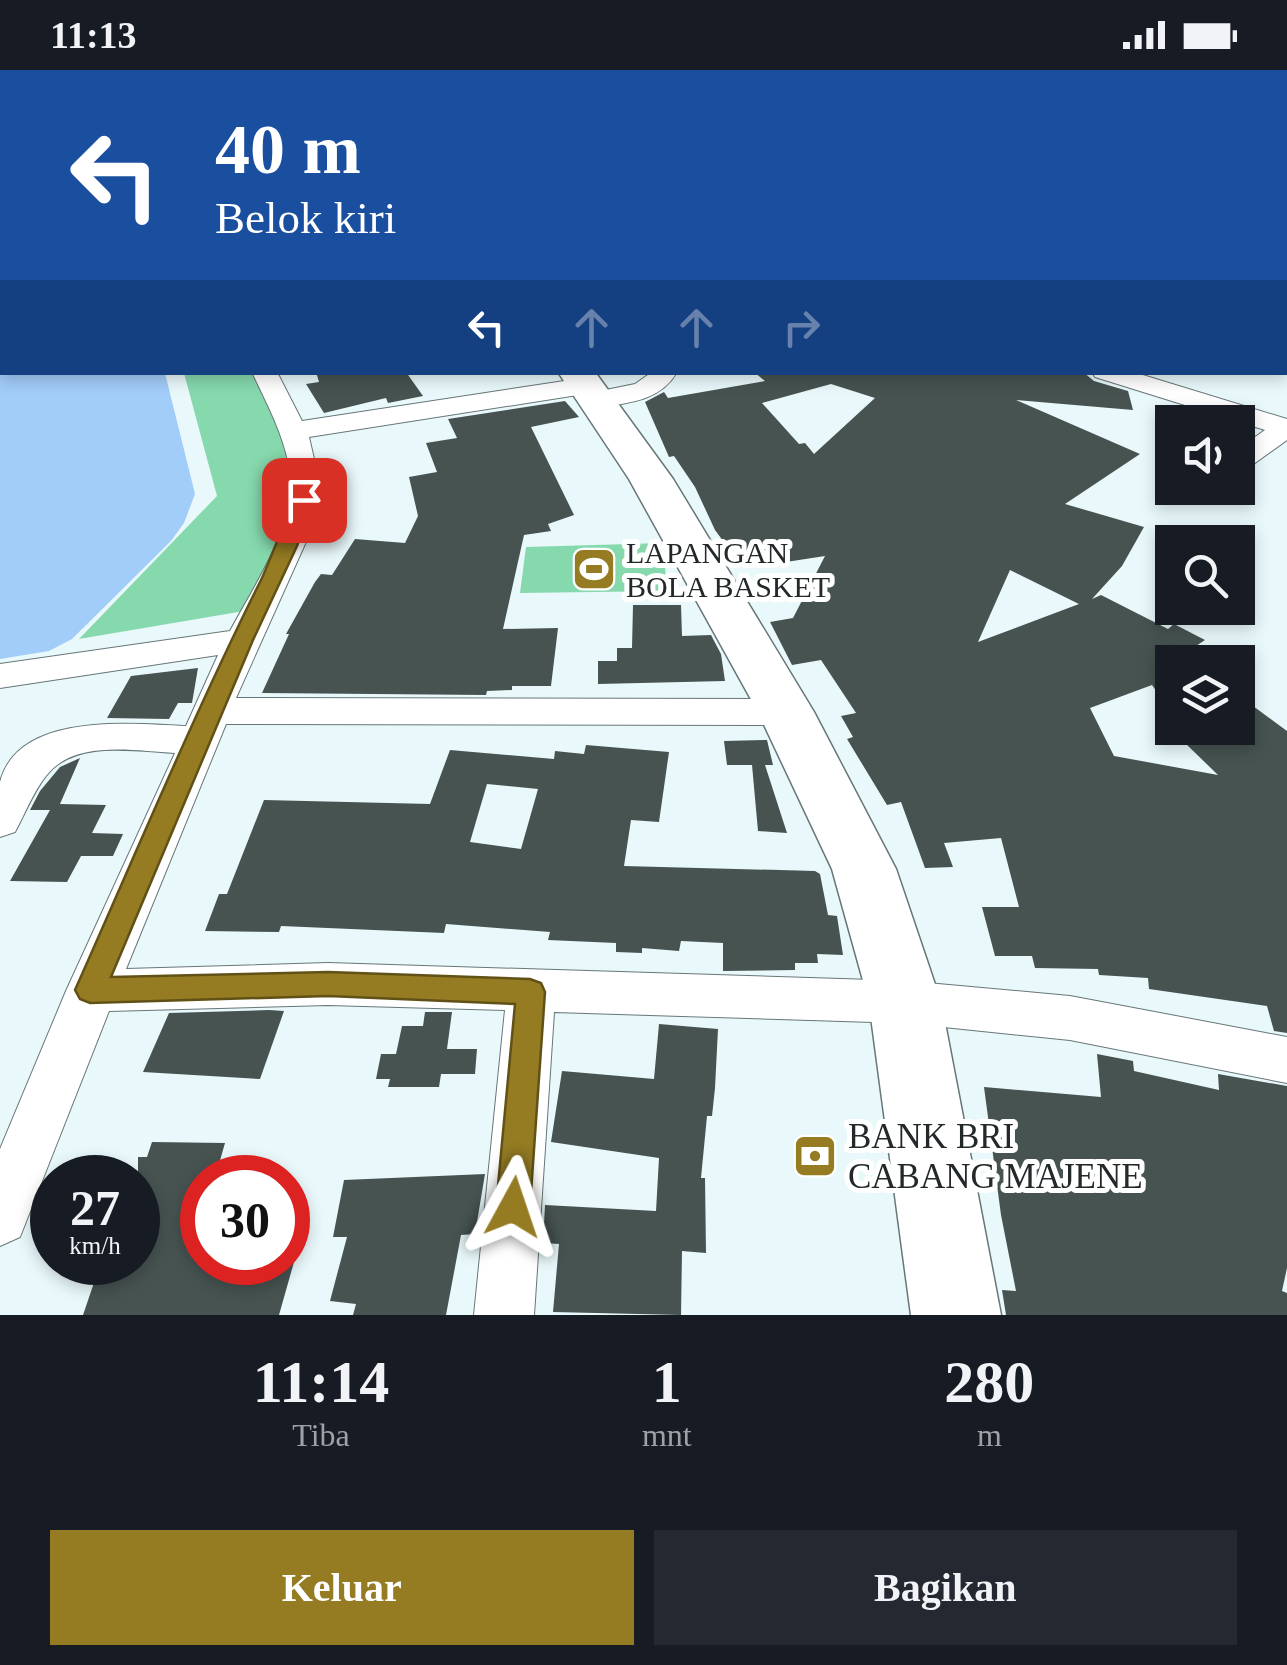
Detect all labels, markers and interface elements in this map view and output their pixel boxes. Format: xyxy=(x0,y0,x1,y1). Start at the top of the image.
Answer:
text: 11:13 xyxy=(50,14,137,56)
icon: left xyxy=(50,110,180,240)
text: 40 m xyxy=(215,111,361,188)
text: Belok kiri xyxy=(215,193,396,243)
icon: left xyxy=(459,300,514,355)
icon: ahead xyxy=(564,300,619,355)
icon: ahead xyxy=(669,300,724,355)
icon: right xyxy=(774,300,829,355)
map controls xyxy=(1155,405,1255,745)
button: sound xyxy=(1155,405,1255,505)
pin xyxy=(262,458,347,543)
icon: arrive xyxy=(277,473,332,528)
button: search xyxy=(1155,525,1255,625)
place label: LAPANGAN BOLA BASKET xyxy=(626,536,830,603)
sports icon: LAPANGAN BOLA BASKET xyxy=(571,546,617,592)
button: layers xyxy=(1155,645,1255,745)
place label: BANK BRI CABANG MAJENE xyxy=(848,1117,1143,1196)
bank icon: BANK BRI CABANG MAJENE xyxy=(792,1133,838,1179)
speed limit sign: 30 xyxy=(180,1155,310,1285)
position arrow xyxy=(461,1155,565,1259)
text: 27 xyxy=(70,1180,120,1236)
text: km/h xyxy=(69,1232,121,1259)
text: 11:14 xyxy=(253,1349,389,1415)
text: 1 xyxy=(652,1349,682,1415)
text: 280 xyxy=(944,1349,1034,1415)
text: Tiba xyxy=(292,1417,350,1453)
text: mnt xyxy=(642,1417,692,1453)
text: m xyxy=(977,1417,1002,1453)
button: Keluar xyxy=(50,1530,634,1645)
button: Bagikan xyxy=(654,1530,1237,1645)

